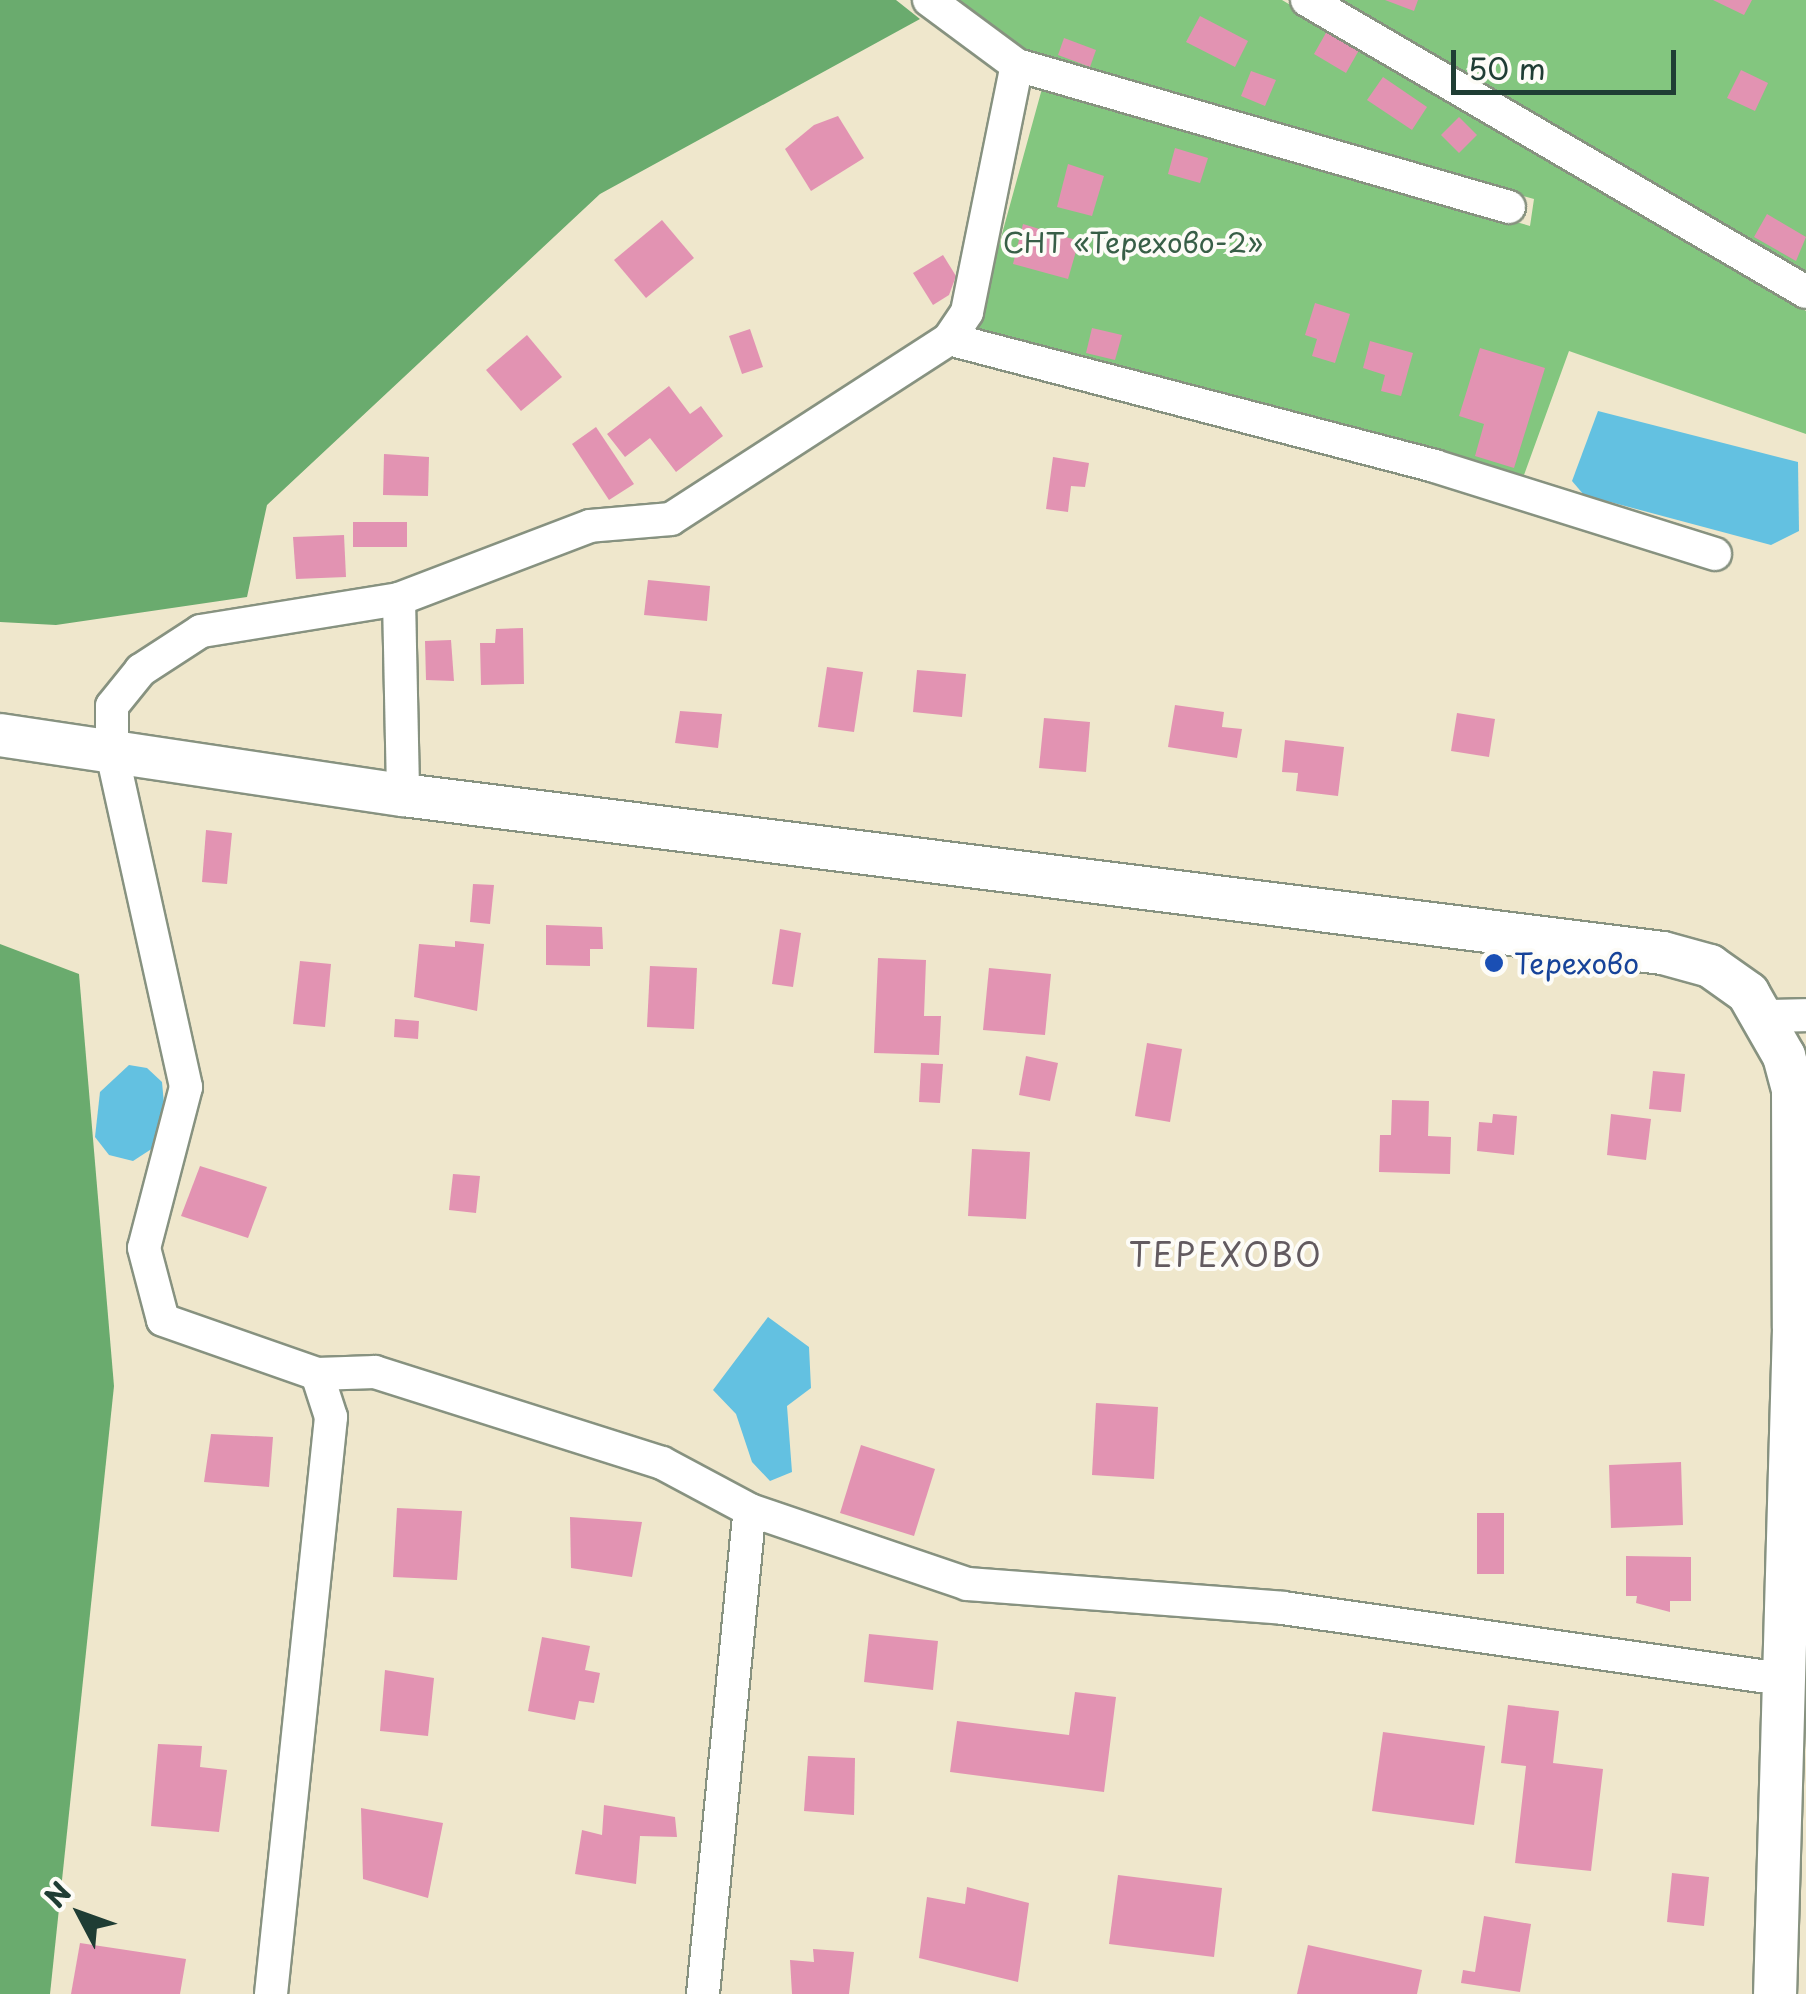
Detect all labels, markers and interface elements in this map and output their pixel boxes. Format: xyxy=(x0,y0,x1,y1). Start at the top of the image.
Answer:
scale bar xyxy=(1456,30,1681,92)
text: 50 m xyxy=(1468,45,1546,90)
park label: СНТ «Терехово-2» xyxy=(1003,225,1263,259)
place label: Терехово xyxy=(1514,946,1639,980)
marker: Терехово xyxy=(1483,952,1505,974)
district label: ТЕРЕХОВО xyxy=(1129,1235,1323,1273)
north arrow xyxy=(30,1864,130,1964)
text: N xyxy=(33,1872,80,1916)

